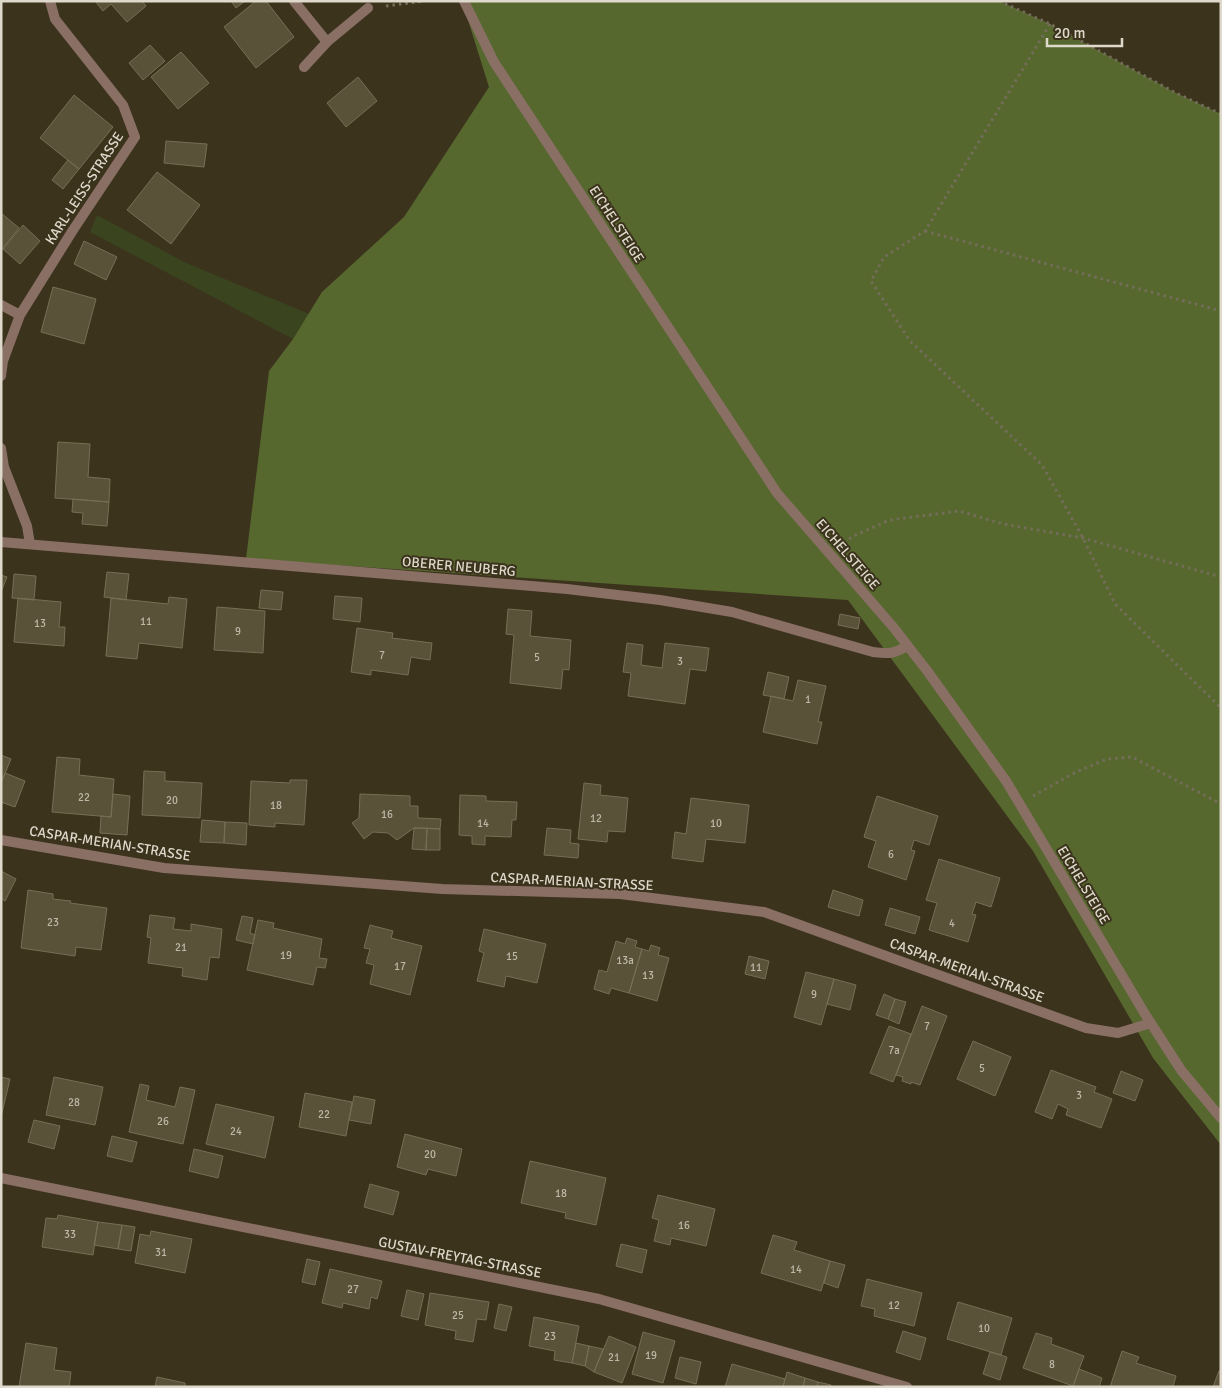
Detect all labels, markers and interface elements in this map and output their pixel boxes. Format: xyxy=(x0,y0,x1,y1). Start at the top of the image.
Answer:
scale bar xyxy=(1047,15,1122,47)
text: 20 m xyxy=(1054,24,1085,42)
street label: KARL-LEISS-STRASSE xyxy=(42,129,127,248)
street label: EICHELSTEIGE xyxy=(585,183,648,266)
street label: EICHELSTEIGE xyxy=(812,515,883,593)
street label: OBERER NEUBERG xyxy=(402,553,516,580)
house number: 11 xyxy=(140,615,152,628)
house number: 13 xyxy=(34,617,46,630)
house number: 9 xyxy=(235,625,241,638)
house number: 7 xyxy=(379,649,385,662)
house number: 5 xyxy=(534,651,540,664)
house number: 3 xyxy=(677,655,683,668)
house number: 1 xyxy=(805,693,811,706)
house number: 22 xyxy=(78,791,90,804)
house number: 20 xyxy=(166,794,178,807)
house number: 18 xyxy=(270,799,282,812)
house number: 16 xyxy=(381,808,393,821)
house number: 12 xyxy=(590,812,602,825)
house number: 14 xyxy=(477,817,489,830)
house number: 10 xyxy=(710,817,722,830)
street label: CASPAR-MERIAN-STRASSE xyxy=(28,822,192,865)
street label: EICHELSTEIGE xyxy=(1054,843,1114,928)
house number: 6 xyxy=(888,848,894,861)
street label: CASPAR-MERIAN-STRASSE xyxy=(490,869,654,894)
house number: 23 xyxy=(47,916,59,929)
house number: 4 xyxy=(949,917,955,930)
street label: CASPAR-MERIAN-STRASSE xyxy=(887,935,1046,1006)
house number: 21 xyxy=(175,941,187,954)
house number: 19 xyxy=(280,949,292,962)
house number: 15 xyxy=(506,950,518,963)
house number: 13a xyxy=(616,954,634,967)
house number: 17 xyxy=(394,960,406,973)
house number: 11 xyxy=(750,961,762,974)
house number: 13 xyxy=(642,969,654,982)
house number: 9 xyxy=(811,988,817,1001)
house number: 7 xyxy=(924,1020,930,1033)
house number: 7a xyxy=(888,1044,900,1057)
house number: 5 xyxy=(979,1062,985,1075)
house number: 3 xyxy=(1076,1089,1082,1102)
house number: 28 xyxy=(68,1096,80,1109)
house number: 22 xyxy=(318,1108,330,1121)
house number: 26 xyxy=(157,1115,169,1128)
house number: 24 xyxy=(230,1125,242,1138)
house number: 20 xyxy=(424,1148,436,1161)
house number: 18 xyxy=(555,1187,567,1200)
house number: 16 xyxy=(678,1219,690,1232)
house number: 33 xyxy=(64,1228,76,1241)
street label: GUSTAV-FREYTAG-STRASSE xyxy=(377,1233,543,1282)
house number: 31 xyxy=(155,1246,167,1259)
house number: 14 xyxy=(790,1263,802,1276)
house number: 27 xyxy=(347,1283,359,1296)
house number: 12 xyxy=(888,1299,900,1312)
house number: 25 xyxy=(452,1309,464,1322)
house number: 10 xyxy=(978,1322,990,1335)
house number: 23 xyxy=(544,1330,556,1343)
house number: 19 xyxy=(645,1349,657,1362)
house number: 21 xyxy=(608,1351,620,1364)
house number: 8 xyxy=(1049,1358,1055,1371)

